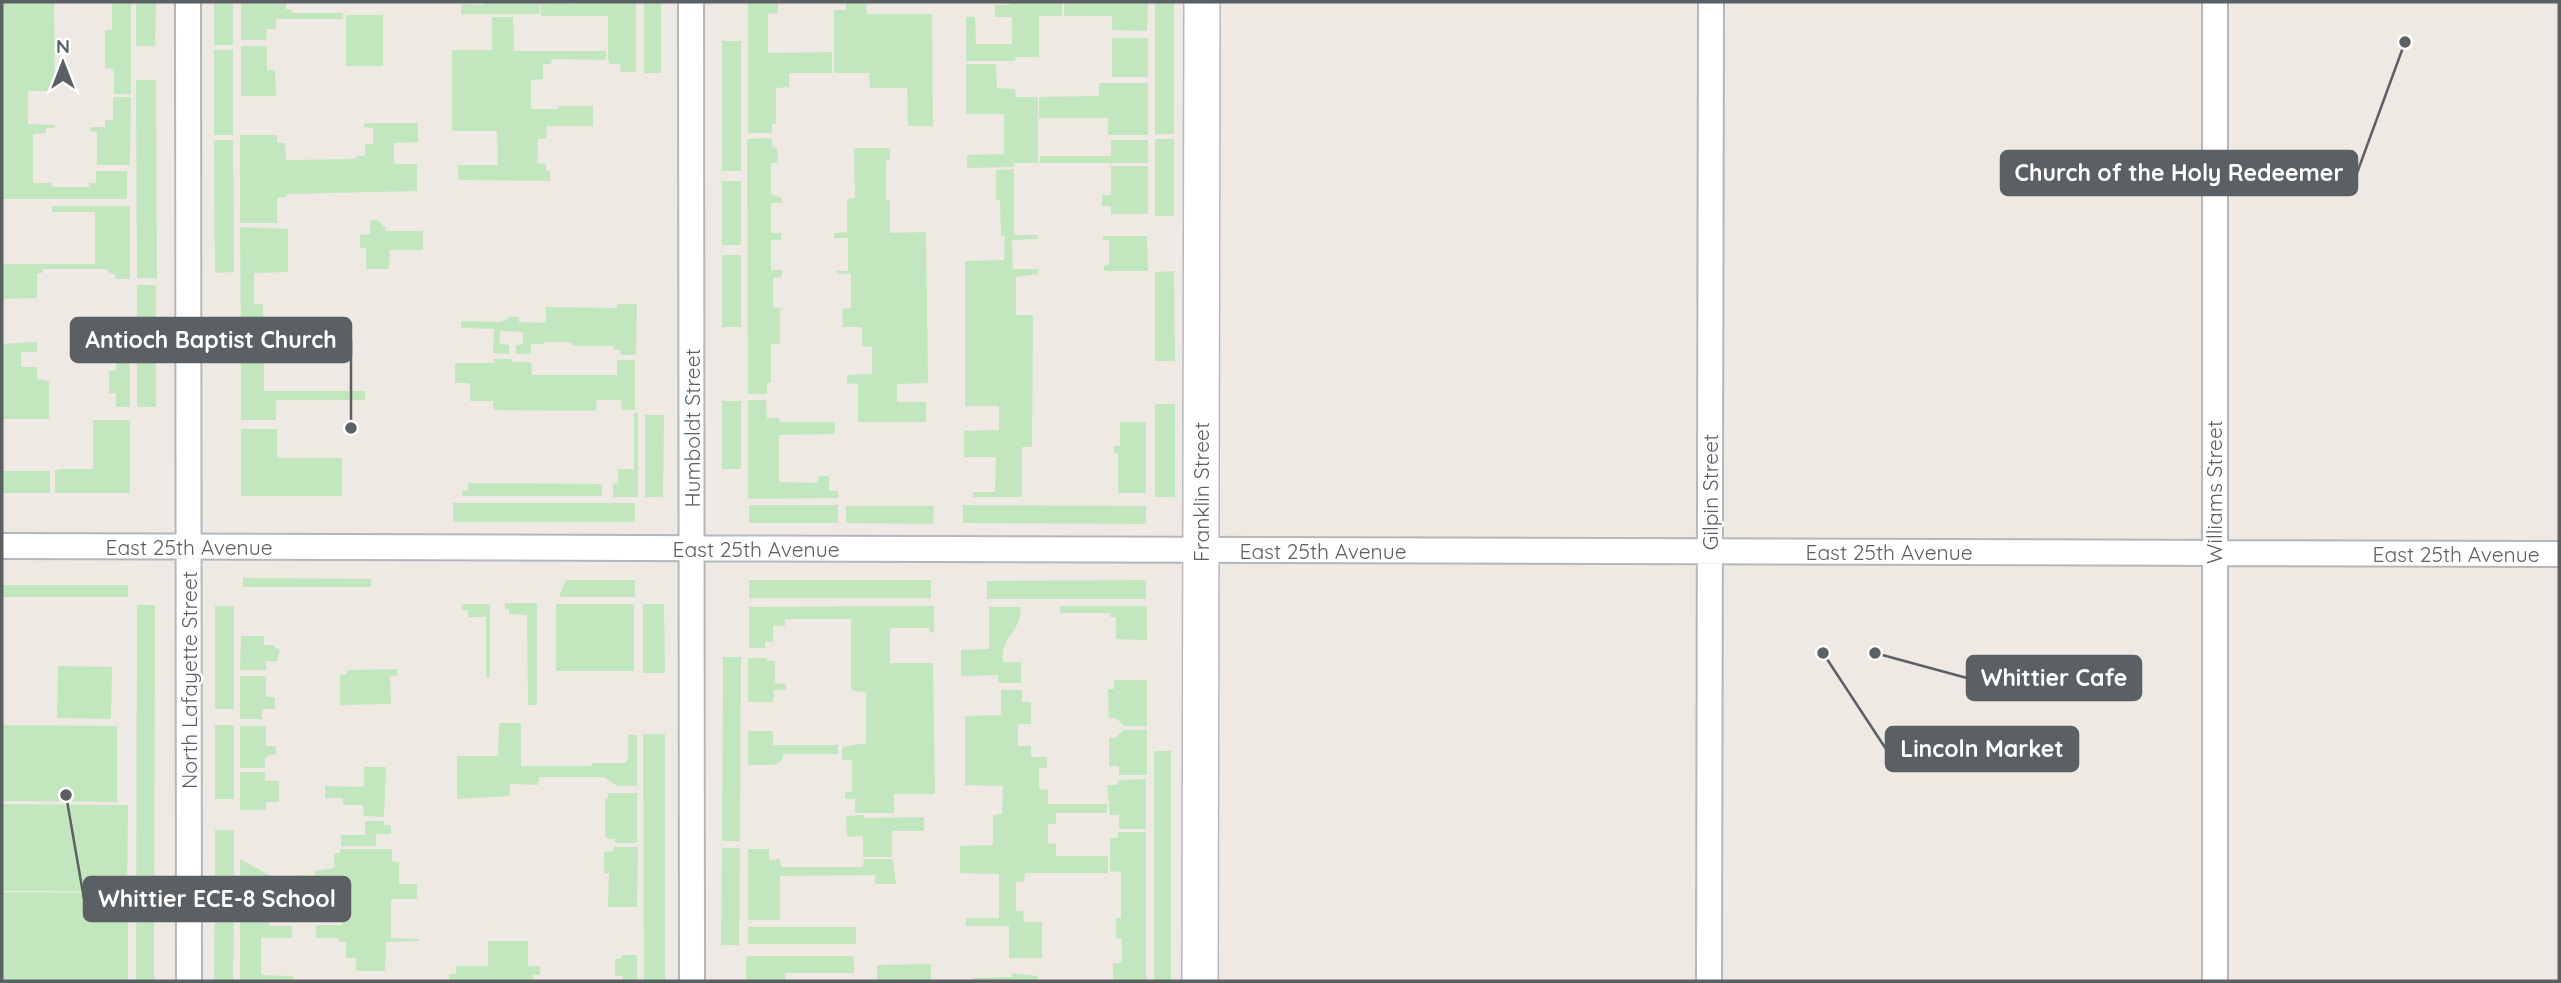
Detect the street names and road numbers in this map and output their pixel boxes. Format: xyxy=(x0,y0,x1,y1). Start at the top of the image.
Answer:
street label: Humboldt Street xyxy=(679,348,705,508)
street label: Williams Street xyxy=(2201,420,2227,564)
street label: Franklin Street xyxy=(1188,422,1214,562)
street label: Gilpin Street xyxy=(1697,434,1723,550)
street label: East 25th Avenue xyxy=(105,534,273,560)
street label: East 25th Avenue xyxy=(672,536,840,562)
street label: East 25th Avenue xyxy=(1239,538,1407,564)
street label: East 25th Avenue xyxy=(1805,539,1973,565)
street label: East 25th Avenue xyxy=(2372,541,2540,567)
street label: North Lafayette Street xyxy=(176,571,202,789)

